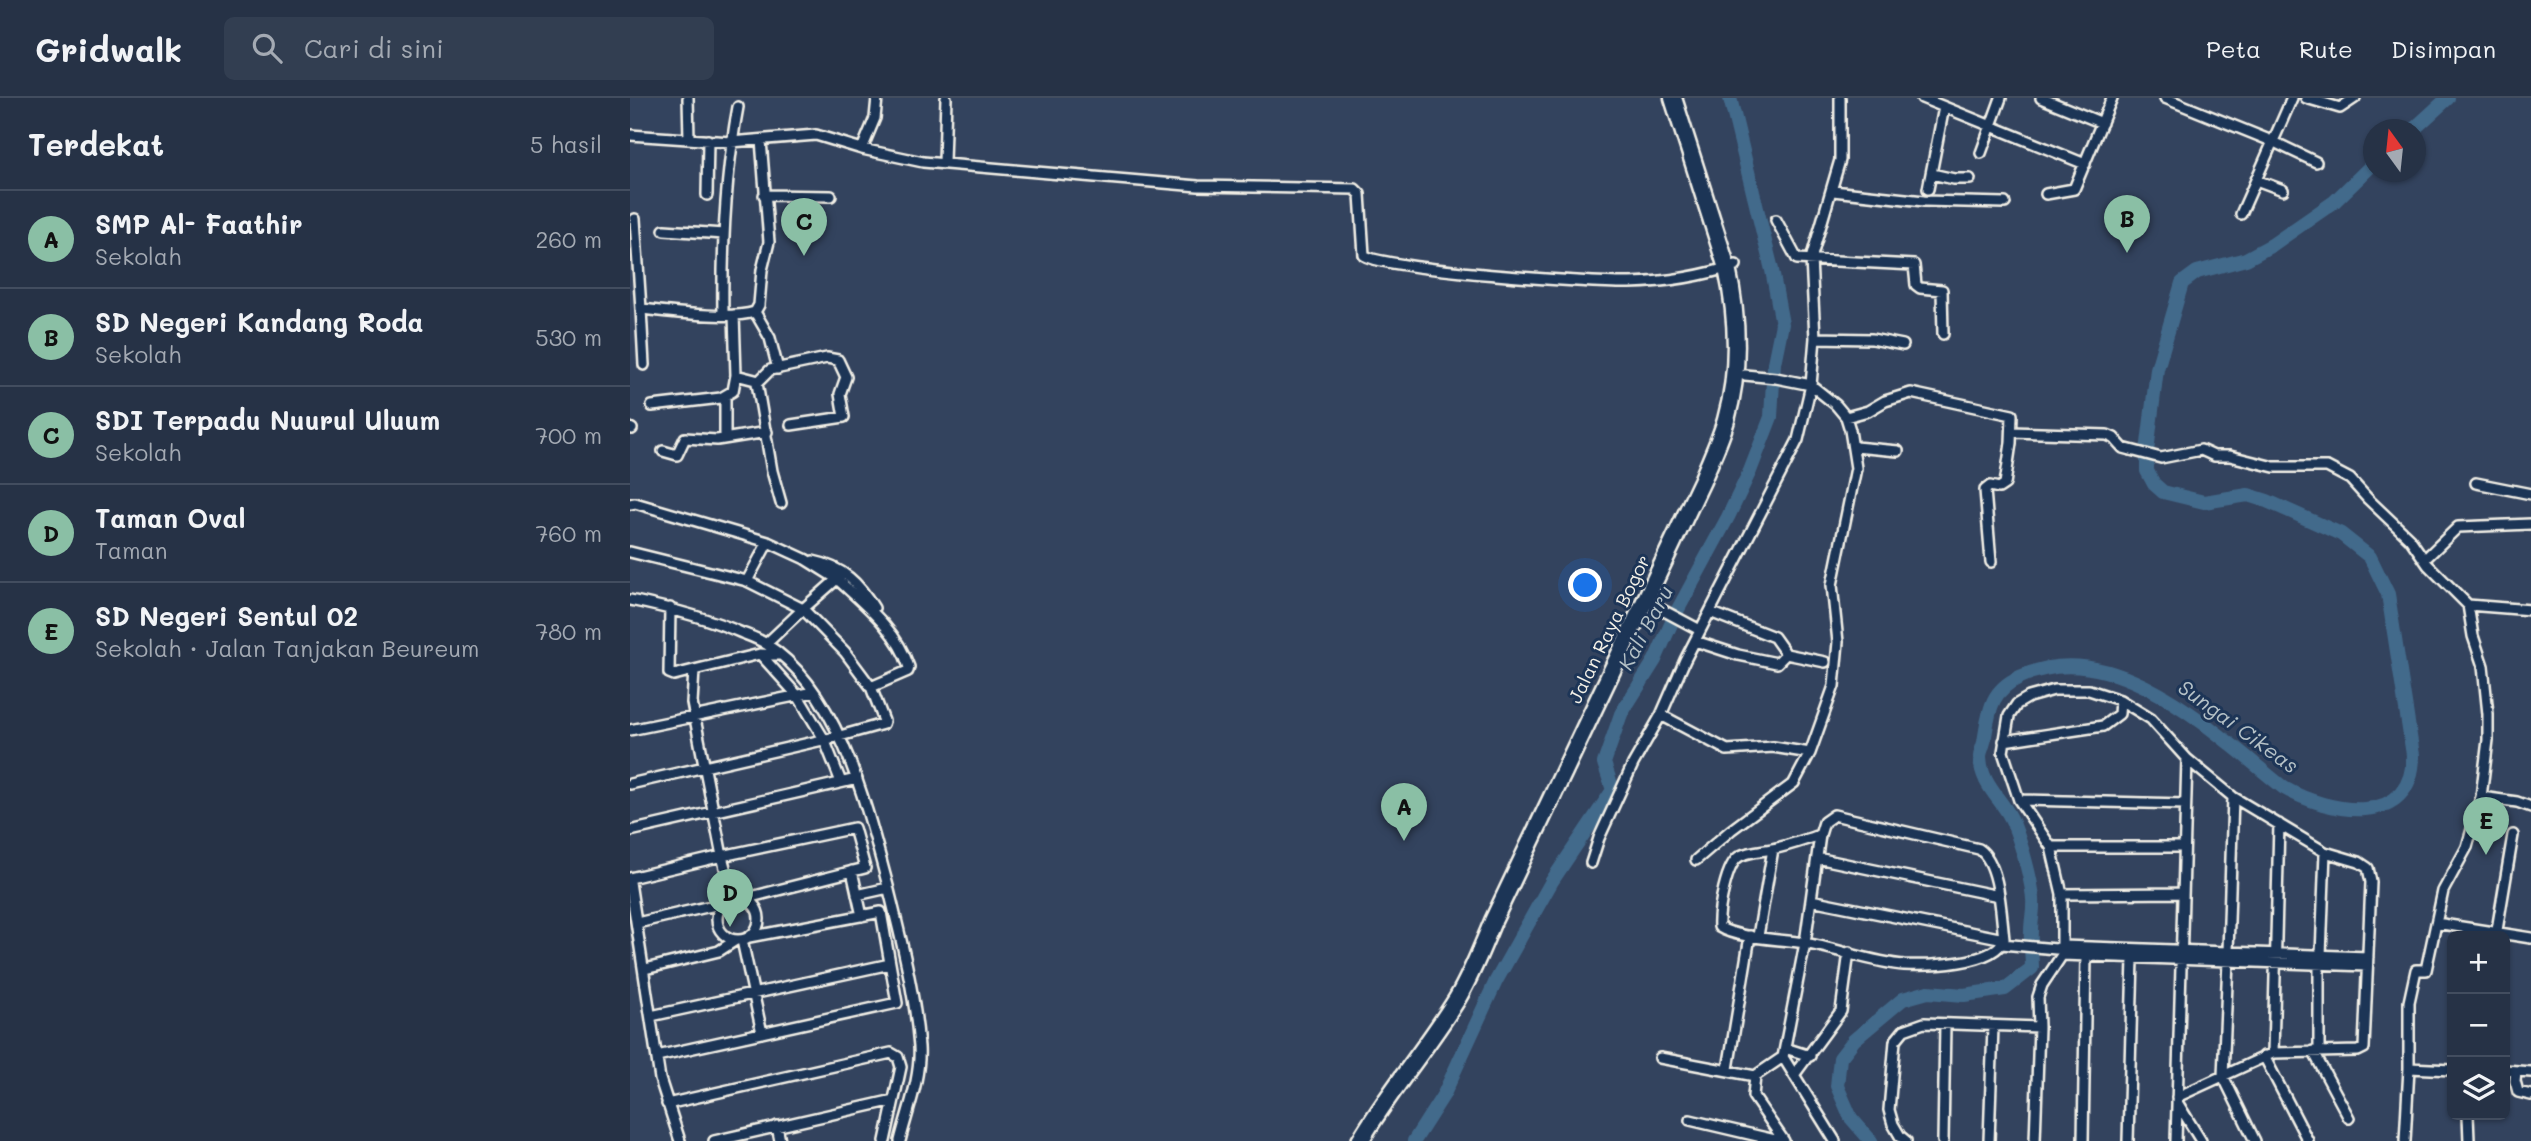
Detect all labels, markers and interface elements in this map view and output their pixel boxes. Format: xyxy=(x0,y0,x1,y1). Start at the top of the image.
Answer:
search box xyxy=(224,17,714,80)
text: Gridwalk xyxy=(35,27,182,70)
icon: search xyxy=(248,29,286,67)
text: Cari di sini xyxy=(304,31,444,65)
text: Peta xyxy=(2206,33,2261,64)
text: Rute xyxy=(2299,33,2353,64)
text: Disimpan xyxy=(2391,33,2496,64)
north arrow xyxy=(2363,119,2426,182)
text: Terdekat xyxy=(28,124,164,164)
text: 5 hasil xyxy=(530,129,602,159)
pin: B xyxy=(2104,195,2150,253)
pin: C xyxy=(781,198,827,256)
text: SMP Al- Faathir xyxy=(95,207,302,241)
text: A xyxy=(43,224,59,254)
text: 260 m xyxy=(535,224,602,254)
text: Sekolah xyxy=(95,241,181,271)
text: SD Negeri Kandang Roda xyxy=(95,305,424,339)
text: B xyxy=(43,322,59,352)
text: 530 m xyxy=(535,322,602,352)
text: Sekolah xyxy=(95,339,181,369)
text: SDI Terpadu Nuurul Uluum xyxy=(95,403,440,437)
text: C xyxy=(42,420,60,450)
text: 700 m xyxy=(535,420,602,450)
text: Sekolah xyxy=(95,437,181,467)
text: Taman Oval xyxy=(95,501,245,535)
text: D xyxy=(43,518,59,548)
text: 760 m xyxy=(535,518,602,548)
text: Taman xyxy=(95,535,168,565)
street label: Jalan Raya Bogor xyxy=(1562,550,1655,707)
your location xyxy=(1568,568,1602,602)
water label: Kali Baru xyxy=(1611,580,1678,674)
text: SD Negeri Sentul 02 xyxy=(95,599,358,633)
text: E xyxy=(44,616,58,646)
text: 780 m xyxy=(535,616,602,646)
text: Sekolah · Jalan Tanjakan Beureum xyxy=(95,633,479,663)
water label: Sungai Cikeas xyxy=(2173,673,2304,779)
pin: A xyxy=(1381,783,1427,841)
pin: E xyxy=(2463,797,2509,855)
pin: D xyxy=(707,869,753,927)
map controls xyxy=(2447,931,2510,1120)
button: + xyxy=(2447,931,2510,994)
button: − xyxy=(2447,994,2510,1057)
button: layers xyxy=(2447,1057,2510,1120)

